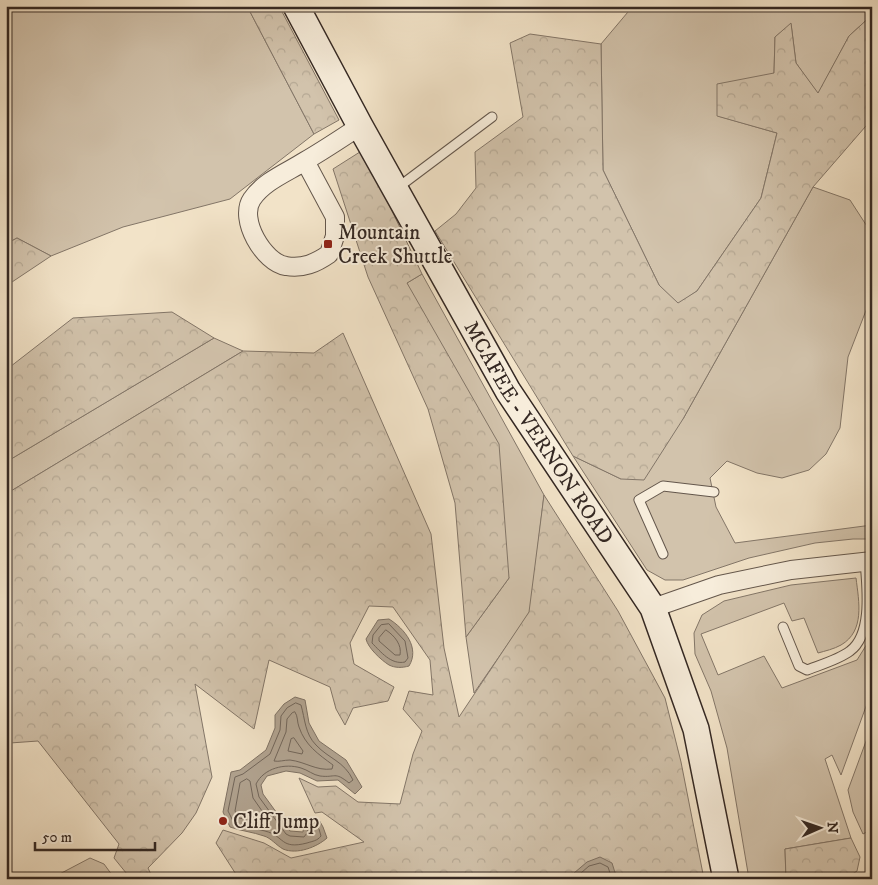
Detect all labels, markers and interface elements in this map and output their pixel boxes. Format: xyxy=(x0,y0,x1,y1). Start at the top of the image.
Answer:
place label: Mountain Creek Shuttle xyxy=(338,220,453,270)
marker: Mountain Creek Shuttle xyxy=(322,238,334,250)
street label: MCAFEE - VERNON ROAD xyxy=(458,317,619,550)
north arrow xyxy=(796,802,846,852)
place label: Cliff Jump xyxy=(233,809,319,835)
marker: Cliff Jump xyxy=(217,815,229,827)
scale bar xyxy=(35,820,155,852)
text: N xyxy=(823,822,841,834)
text: 50 m xyxy=(42,828,72,847)

